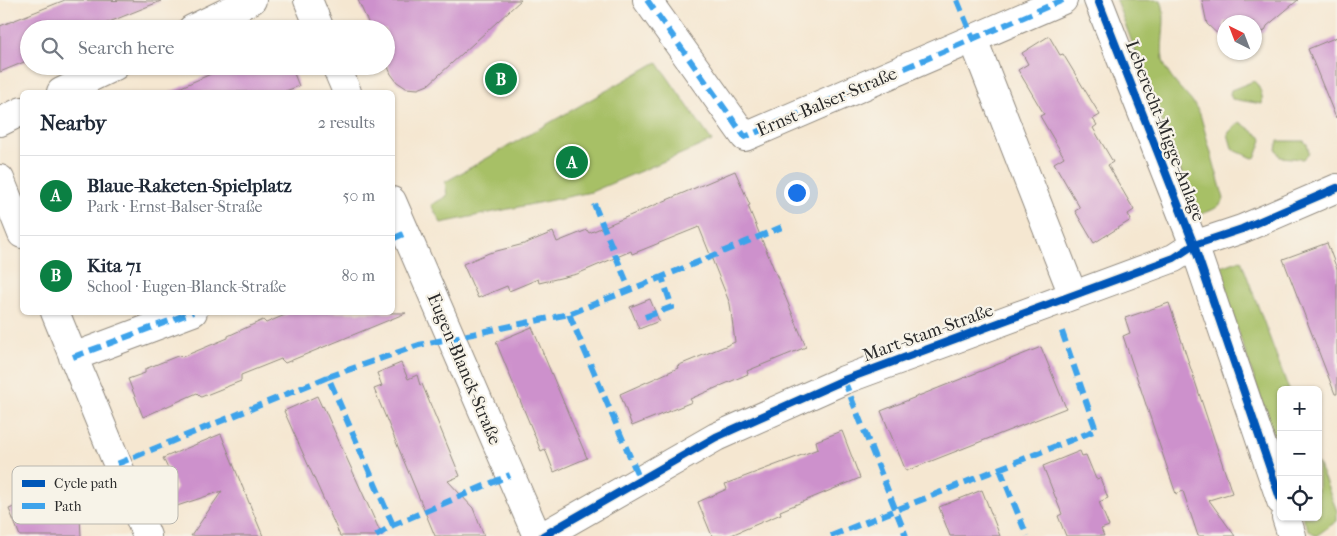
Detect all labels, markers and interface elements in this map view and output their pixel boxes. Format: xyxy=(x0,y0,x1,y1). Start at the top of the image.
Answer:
north arrow xyxy=(1217,15,1262,60)
search box xyxy=(20,20,395,75)
icon: search xyxy=(38,34,66,62)
text: Search here xyxy=(78,37,174,59)
street label: Leberecht-Migge-Anlage xyxy=(1121,38,1209,224)
pin: B xyxy=(485,60,517,98)
street label: Ernst-Balser-Straße xyxy=(754,63,900,141)
text: Nearby xyxy=(40,111,106,135)
text: 2 results xyxy=(318,113,375,132)
pin: A xyxy=(556,143,588,181)
text: Blaue-Raketen-Spielplatz xyxy=(87,175,292,197)
your location xyxy=(784,180,810,206)
text: A xyxy=(51,186,61,205)
text: 50 m xyxy=(343,186,375,205)
text: Park · Ernst-Balser-Straße xyxy=(87,197,262,216)
text: Kita 71 xyxy=(87,255,142,277)
text: B xyxy=(51,266,61,285)
text: 80 m xyxy=(341,266,375,285)
text: School · Eugen-Blanck-Straße xyxy=(87,277,286,296)
street label: Eugen-Blanck-Straße xyxy=(423,290,505,448)
street label: Mart-Stam-Straße xyxy=(860,300,996,366)
map controls xyxy=(1277,386,1322,521)
button: + xyxy=(1277,386,1322,431)
button: − xyxy=(1277,431,1322,476)
legend xyxy=(12,466,178,524)
text: Cycle path xyxy=(54,475,118,492)
button: locate xyxy=(1277,476,1322,521)
text: Path xyxy=(54,498,82,515)

